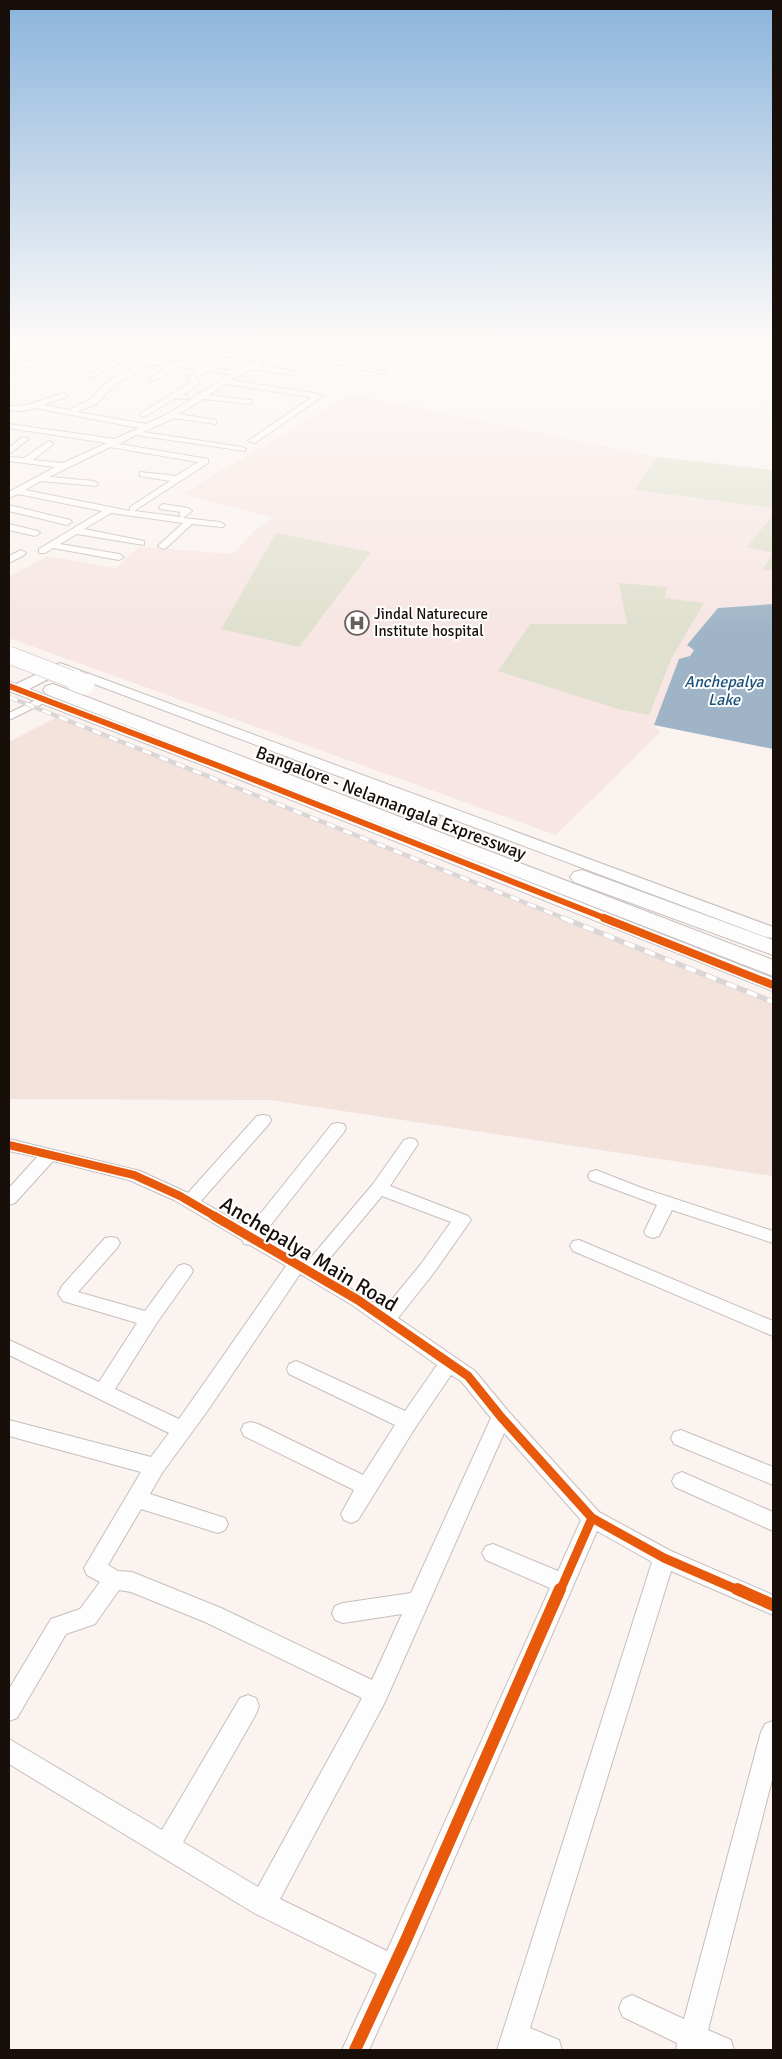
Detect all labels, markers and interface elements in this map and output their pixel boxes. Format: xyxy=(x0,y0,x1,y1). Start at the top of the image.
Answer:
place label: Jindal Naturecure Institute hospital xyxy=(374,605,488,640)
hospital icon: Jindal Naturecure Institute hospital xyxy=(344,610,370,636)
water label: Anchepalya Lake xyxy=(684,672,765,710)
street label: Bangalore - Nelamangala Expressway xyxy=(253,741,530,865)
street label: Anchepalya Main Road xyxy=(215,1191,403,1317)

